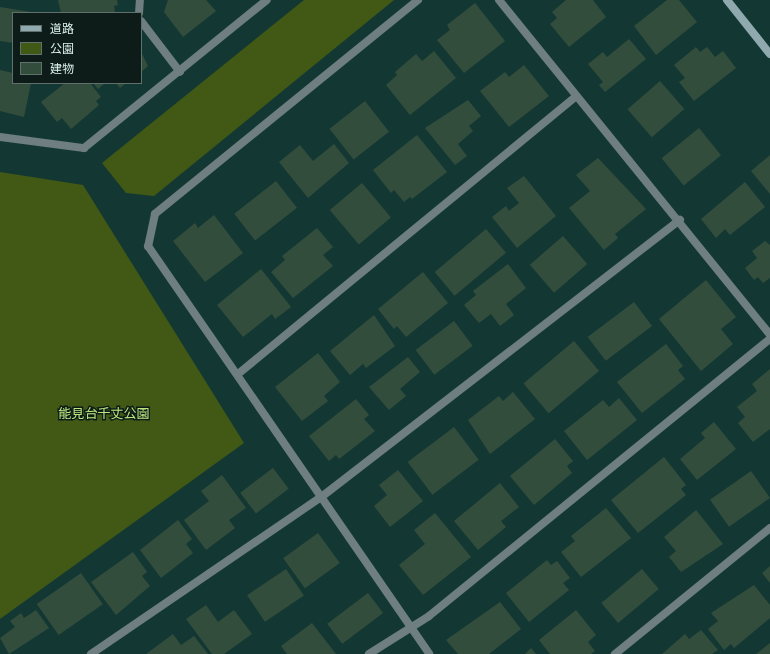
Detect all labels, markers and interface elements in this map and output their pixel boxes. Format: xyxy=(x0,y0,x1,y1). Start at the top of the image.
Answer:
legend xyxy=(12,12,142,84)
text: 道路 xyxy=(50,22,74,38)
text: 公園 xyxy=(50,42,74,58)
text: 建物 xyxy=(50,62,74,78)
park label: 能見台千丈公園 xyxy=(59,407,149,423)

